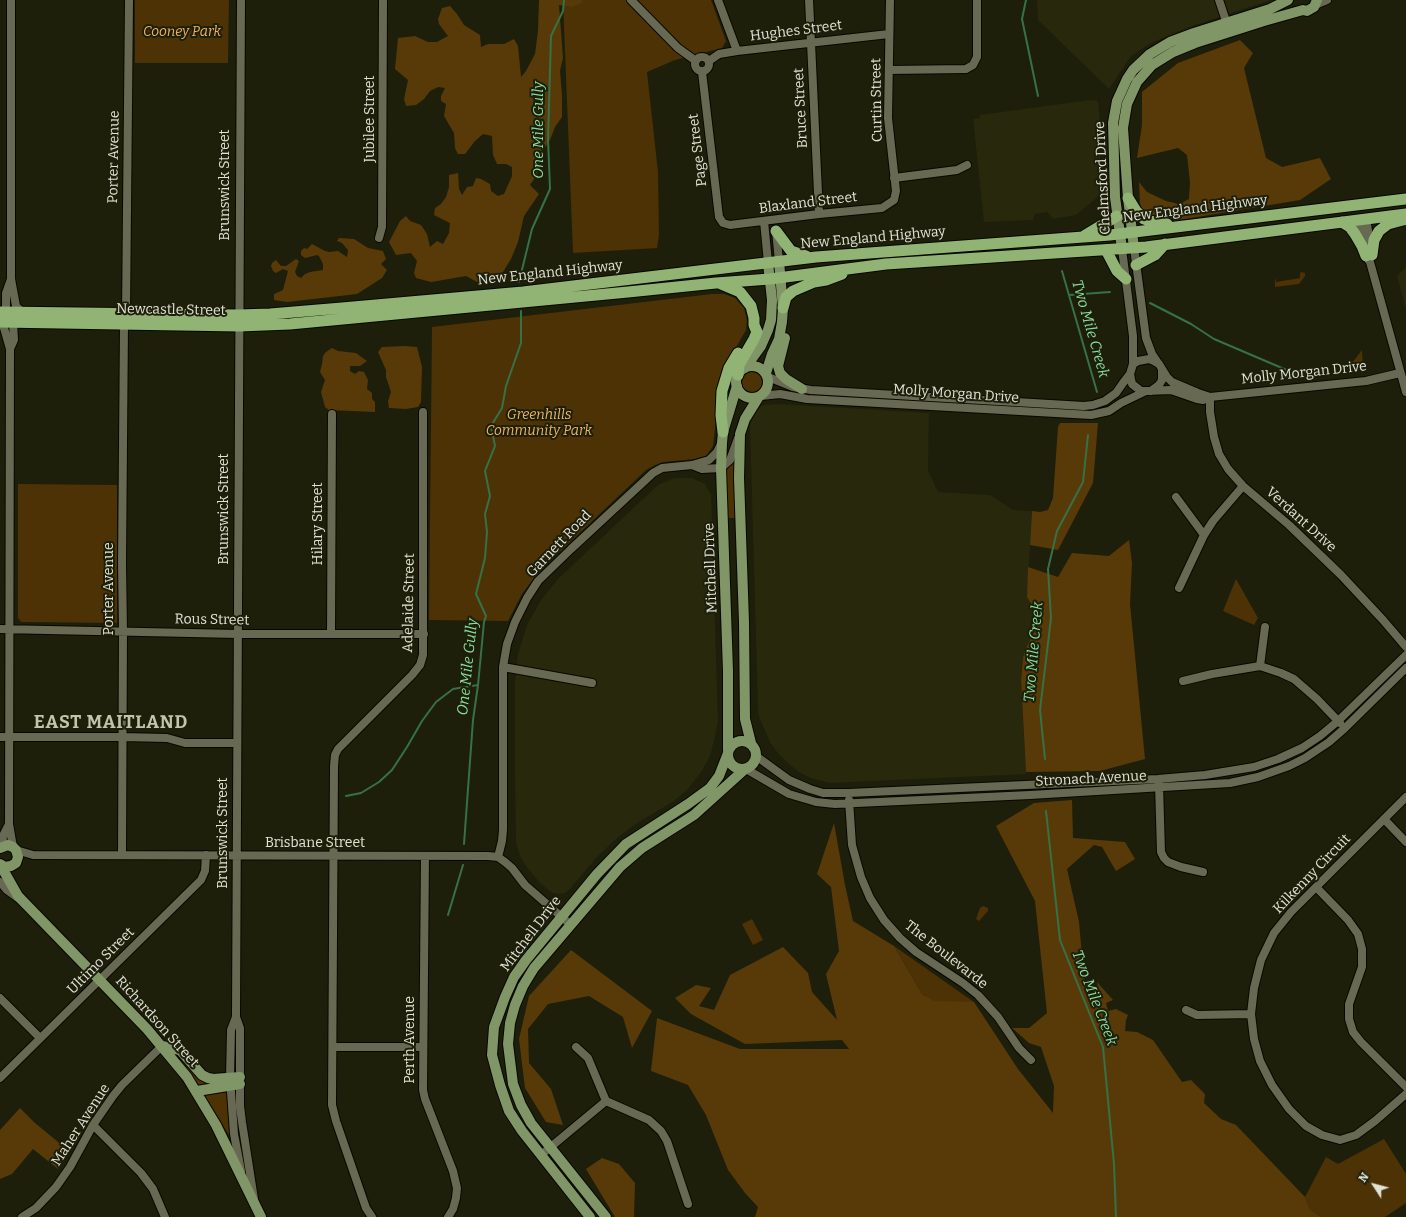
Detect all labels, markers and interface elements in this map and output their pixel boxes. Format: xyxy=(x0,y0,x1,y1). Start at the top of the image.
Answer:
street label: Hughes Street xyxy=(749,17,843,45)
park label: Cooney Park xyxy=(143,24,221,40)
street label: Curtin Street xyxy=(868,58,886,142)
street label: Bruce Street xyxy=(791,67,811,149)
street label: Jubilee Street xyxy=(362,75,378,163)
water label: One Mile Gully xyxy=(530,81,548,179)
street label: Porter Avenue xyxy=(105,110,123,204)
street label: Page Street xyxy=(685,113,711,187)
street label: Chelmsford Drive xyxy=(1092,121,1114,235)
street label: Brunswick Street xyxy=(217,129,233,241)
street label: Blaxland Street xyxy=(758,189,858,217)
street label: New England Highway xyxy=(1122,192,1268,226)
street label: New England Highway xyxy=(800,223,946,253)
street label: New England Highway xyxy=(477,257,623,289)
water label: Two Mile Creek xyxy=(1067,278,1113,380)
street label: Newcastle Street xyxy=(116,301,226,319)
street label: Molly Morgan Drive xyxy=(1240,358,1368,388)
street label: Molly Morgan Drive xyxy=(893,381,1019,407)
park label: Greenhills Community Park xyxy=(486,407,592,440)
street label: Brunswick Street xyxy=(216,453,232,565)
street label: Hilary Street xyxy=(310,483,326,565)
street label: Verdant Drive xyxy=(1262,484,1340,556)
street label: Garnett Road xyxy=(523,507,595,581)
street label: Mitchell Drive xyxy=(701,523,721,613)
street label: Porter Avenue xyxy=(101,542,117,636)
street label: Adelaide Street xyxy=(400,553,418,653)
water label: Two Mile Creek xyxy=(1021,601,1047,703)
street label: Rous Street xyxy=(175,611,249,629)
water label: One Mile Gully xyxy=(454,618,482,716)
district label: EAST MAITLAND xyxy=(34,712,188,734)
street label: Stronach Avenue xyxy=(1035,768,1147,790)
street label: Brunswick Street xyxy=(215,777,231,889)
street label: Kilkenny Circuit xyxy=(1270,831,1354,917)
street label: Brisbane Street xyxy=(265,835,365,851)
street label: Mitchell Drive xyxy=(497,893,565,975)
street label: The Boulevarde xyxy=(901,917,991,993)
street label: Ultimo Street xyxy=(64,924,138,998)
water label: Two Mile Creek xyxy=(1068,948,1120,1048)
street label: Richardson Street xyxy=(112,973,202,1071)
street label: Perth Avenue xyxy=(402,996,418,1084)
street label: Maher Avenue xyxy=(48,1081,114,1169)
north arrow xyxy=(1354,1165,1394,1205)
text: N xyxy=(1356,1170,1372,1185)

